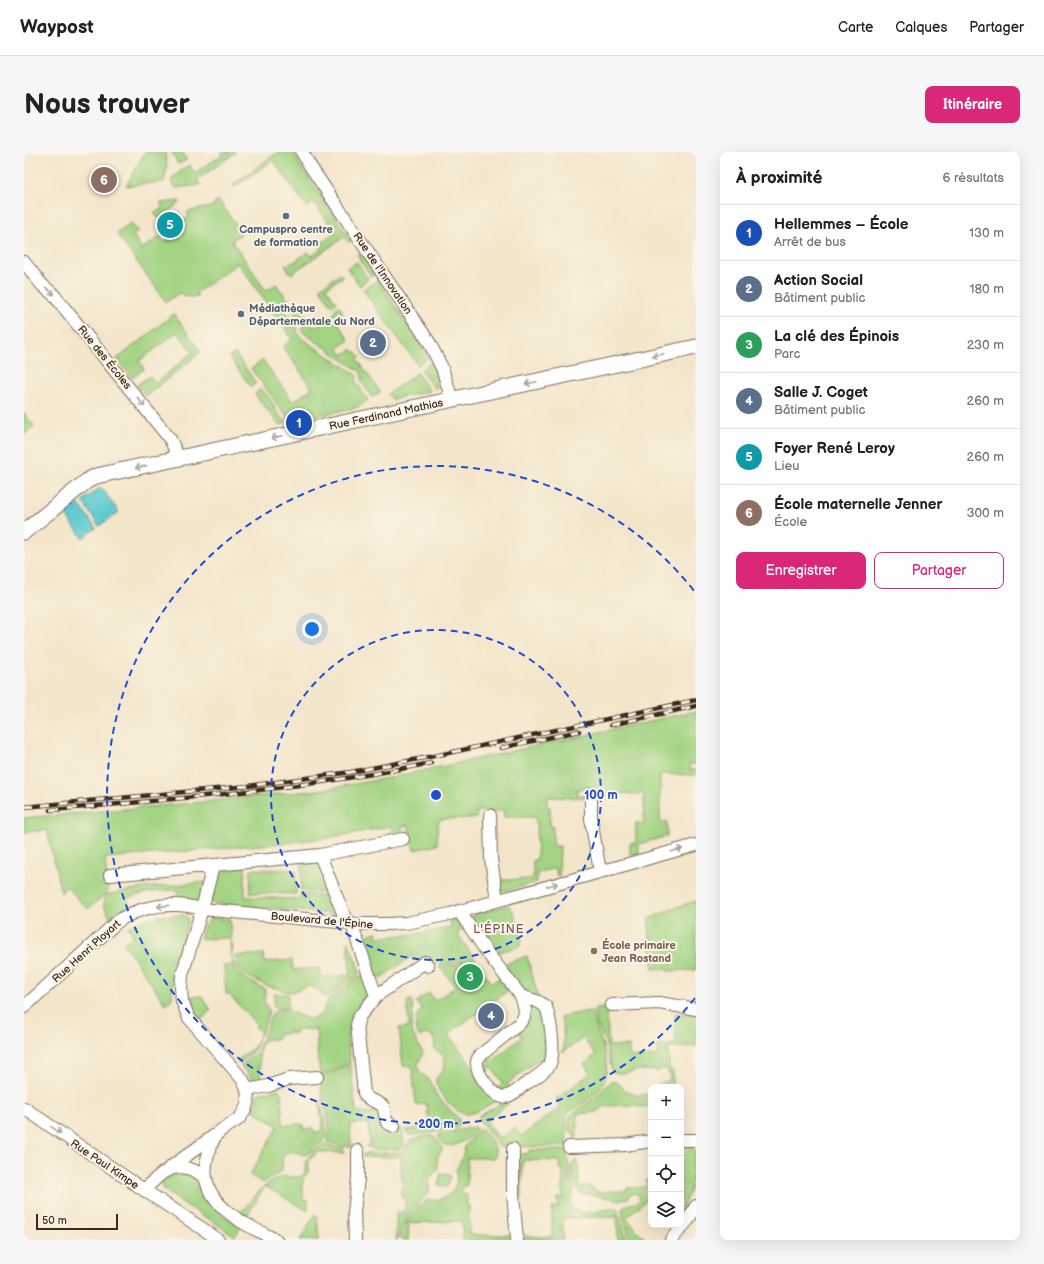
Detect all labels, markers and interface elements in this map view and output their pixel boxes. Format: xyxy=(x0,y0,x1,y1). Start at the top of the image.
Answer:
text: Waypost xyxy=(20,16,94,39)
text: Carte xyxy=(838,19,873,36)
text: Calques xyxy=(895,19,947,36)
text: Partager xyxy=(969,19,1024,36)
button: Itinéraire xyxy=(925,86,1020,123)
text: Nous trouver xyxy=(24,88,190,121)
pin: 6 xyxy=(91,165,117,195)
text: À proximité xyxy=(736,168,822,188)
text: 6 résultats xyxy=(942,170,1004,186)
pin: 5 xyxy=(157,210,183,240)
marker: Campuspro centre de formation xyxy=(281,211,291,221)
text: Hellemmes – École xyxy=(774,215,908,234)
place label: Campuspro centre de formation xyxy=(239,223,333,249)
text: 1 xyxy=(746,225,752,241)
text: 130 m xyxy=(969,225,1004,241)
street label: Rue de l'Innovation xyxy=(350,230,415,317)
text: Arrêt de bus xyxy=(774,234,846,250)
text: Action Social xyxy=(774,271,863,290)
text: 2 xyxy=(745,281,753,297)
text: 180 m xyxy=(969,281,1004,297)
one-way arrow xyxy=(44,286,54,295)
text: Bâtiment public xyxy=(774,290,865,306)
place label: Médiathèque Départementale du Nord xyxy=(249,302,375,328)
marker: Médiathèque Départementale du Nord xyxy=(236,309,246,319)
street label: Rue des Écoles xyxy=(75,322,135,392)
text: La clé des Épinois xyxy=(774,327,899,346)
pin: 2 xyxy=(360,328,386,358)
text: 3 xyxy=(745,337,753,353)
text: 230 m xyxy=(967,337,1004,353)
text: Parc xyxy=(774,346,800,362)
one-way arrow xyxy=(652,352,665,360)
one-way arrow xyxy=(525,379,538,387)
text: Salle J. Coget xyxy=(774,383,868,402)
text: 4 xyxy=(745,393,753,409)
text: 260 m xyxy=(966,393,1004,409)
street label: Rue Ferdinand Mathias xyxy=(328,396,445,433)
one-way arrow xyxy=(137,397,145,408)
text: Bâtiment public xyxy=(774,402,865,418)
pin: 1 xyxy=(286,408,312,438)
one-way arrow xyxy=(271,434,284,442)
text: Foyer René Leroy xyxy=(774,439,895,458)
text: 5 xyxy=(745,449,753,465)
text: 260 m xyxy=(966,449,1004,465)
text: Lieu xyxy=(774,458,799,474)
one-way arrow xyxy=(134,463,147,471)
text: École maternelle Jenner xyxy=(774,495,942,514)
text: 6 xyxy=(745,505,753,521)
text: 300 m xyxy=(966,505,1004,521)
text: École xyxy=(774,514,807,530)
button: Enregistrer xyxy=(736,552,866,589)
button: Partager xyxy=(874,552,1004,589)
your location xyxy=(302,619,322,639)
centre of rings xyxy=(429,788,443,802)
text: 100 m xyxy=(584,788,618,803)
one-way arrow xyxy=(671,846,684,853)
one-way arrow xyxy=(545,881,558,888)
one-way arrow xyxy=(157,902,170,910)
street label: Boulevard de l'Épine xyxy=(270,909,374,931)
street label: Rue Henri Ployart xyxy=(49,917,124,985)
district label: L'ÉPINE xyxy=(473,921,525,937)
place label: École primaire Jean Rostand xyxy=(602,938,676,965)
marker: École primaire Jean Rostand xyxy=(589,946,599,956)
pin: 3 xyxy=(457,962,483,992)
pin: 4 xyxy=(478,1001,504,1031)
map controls xyxy=(648,1084,684,1228)
button: + xyxy=(648,1084,684,1120)
text: 200 m xyxy=(418,1117,454,1132)
button: − xyxy=(648,1120,684,1156)
one-way arrow xyxy=(50,1126,61,1134)
street label: Rue Paul Kimpe xyxy=(68,1137,142,1192)
button: locate xyxy=(648,1156,684,1192)
button: layers xyxy=(648,1192,684,1228)
scale bar xyxy=(36,1212,118,1231)
text: 50 m xyxy=(42,1214,67,1227)

